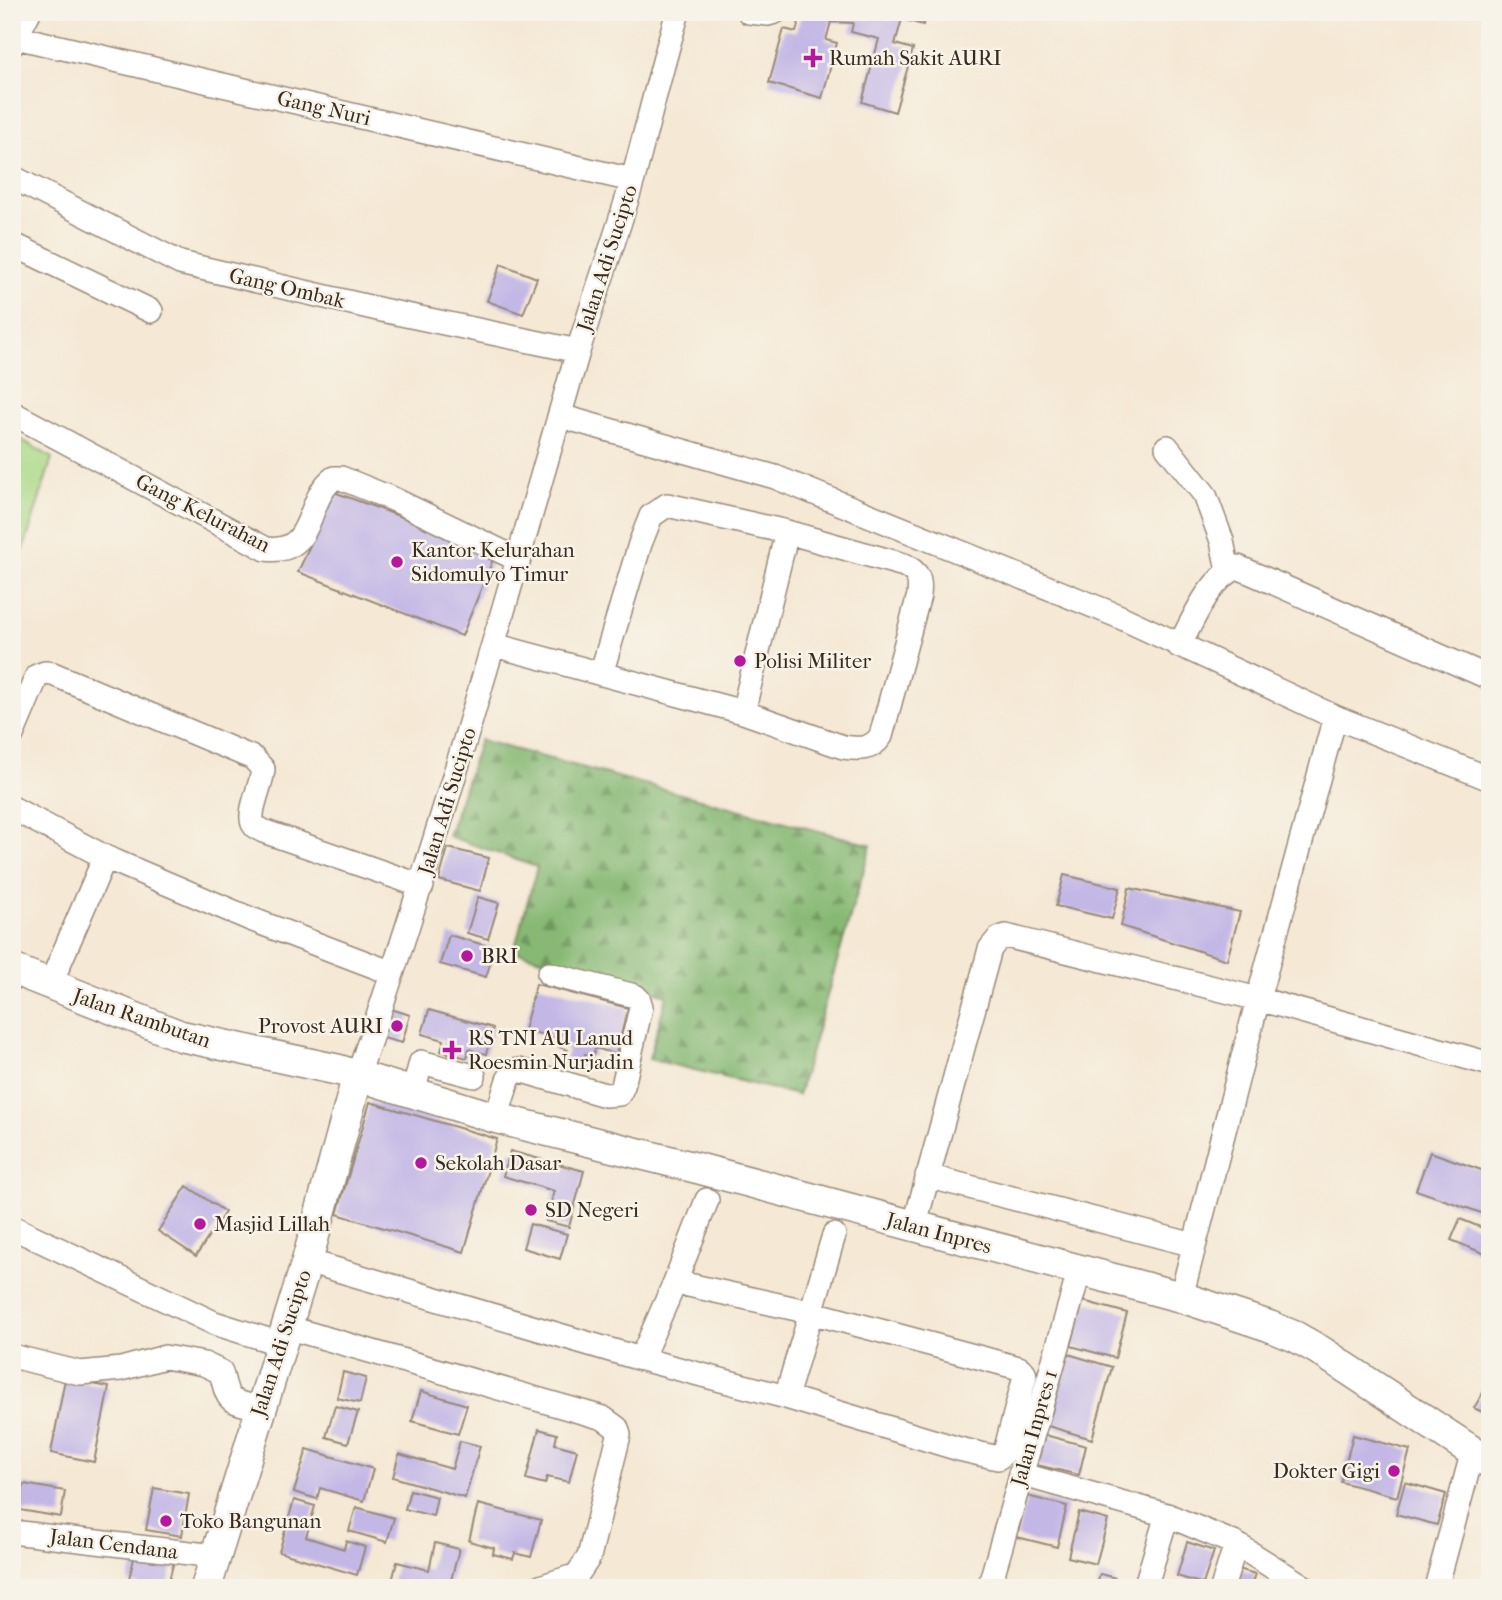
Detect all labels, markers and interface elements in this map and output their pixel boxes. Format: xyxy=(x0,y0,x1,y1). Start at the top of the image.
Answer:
place label: Rumah Sakit AURI xyxy=(829,46,1002,70)
marker: Rumah Sakit AURI xyxy=(803,48,823,68)
street label: Gang Nuri xyxy=(275,86,373,130)
street label: Jalan Adi Sucipto xyxy=(571,182,642,336)
street label: Gang Ombak xyxy=(227,263,347,313)
street label: Gang Kelurahan xyxy=(132,469,274,557)
place label: Kantor Kelurahan Sidomulyo Timur xyxy=(411,538,575,586)
marker: Kantor Kelurahan Sidomulyo Timur xyxy=(389,554,405,570)
place label: Polisi Militer xyxy=(754,649,871,673)
marker: Polisi Militer xyxy=(732,653,748,669)
street label: Jalan Adi Sucipto xyxy=(413,724,481,879)
place label: BRI xyxy=(481,944,518,968)
marker: BRI xyxy=(459,948,475,964)
street label: Jalan Rambutan xyxy=(68,983,214,1053)
place label: Provost AURI xyxy=(258,1014,383,1038)
marker: Provost AURI xyxy=(389,1018,405,1034)
place label: RS TNI AU Lanud Roesmin Nurjadin xyxy=(468,1026,634,1074)
marker: RS TNI AU Lanud Roesmin Nurjadin xyxy=(442,1040,462,1060)
place label: Sekolah Dasar xyxy=(435,1151,561,1175)
marker: Sekolah Dasar xyxy=(413,1155,429,1171)
place label: SD Negeri xyxy=(545,1198,639,1222)
marker: SD Negeri xyxy=(523,1202,539,1218)
street label: Jalan Inpres xyxy=(882,1207,994,1259)
place label: Masjid Lillah xyxy=(214,1212,330,1236)
marker: Masjid Lillah xyxy=(192,1216,208,1232)
street label: Jalan Adi Sucipto xyxy=(245,1267,316,1421)
street label: Jalan Inpres 1 xyxy=(1005,1367,1062,1491)
place label: Dokter Gigi xyxy=(1273,1459,1380,1483)
marker: Dokter Gigi xyxy=(1386,1463,1402,1479)
place label: Toko Bangunan xyxy=(180,1509,321,1533)
marker: Toko Bangunan xyxy=(158,1513,174,1529)
street label: Jalan Cendana xyxy=(47,1524,180,1564)

